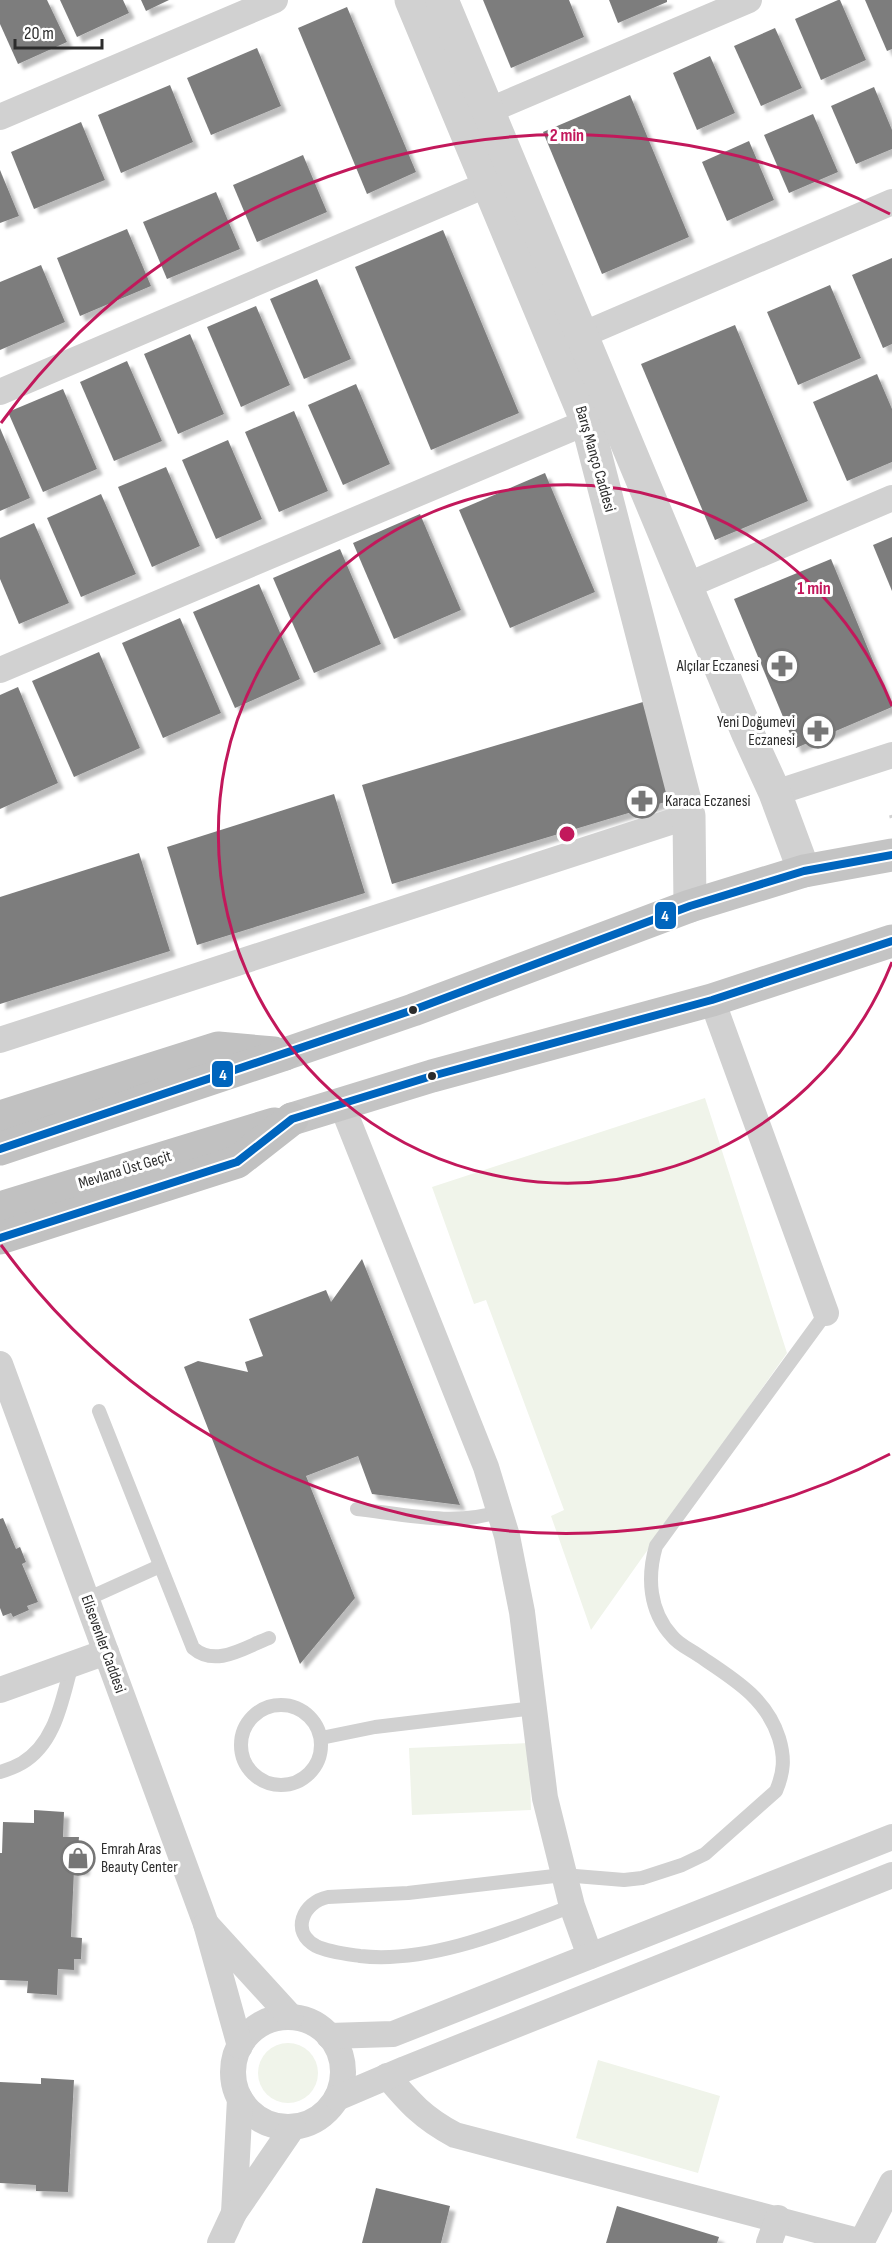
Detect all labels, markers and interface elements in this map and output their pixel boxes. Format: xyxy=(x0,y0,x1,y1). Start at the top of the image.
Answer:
scale bar xyxy=(15,12,102,50)
text: 20 m xyxy=(24,23,54,44)
text: 2 min xyxy=(550,125,584,146)
street label: Barış Manço Caddesi xyxy=(571,404,619,514)
text: 1 min xyxy=(797,578,831,599)
pharmacy icon: Alçılar Eczanesi xyxy=(764,648,800,684)
place label: Alçılar Eczanesi xyxy=(676,657,759,676)
place label: Yeni Doğumevi Eczanesi xyxy=(717,713,795,750)
pharmacy icon: Yeni Doğumevi Eczanesi xyxy=(800,713,836,749)
pharmacy icon: Karaca Eczanesi xyxy=(624,783,660,819)
place label: Karaca Eczanesi xyxy=(665,792,750,811)
centre of rings xyxy=(557,824,577,844)
line badge: 4 xyxy=(654,901,677,930)
text: 4 xyxy=(661,907,669,926)
unlabelled marker xyxy=(407,1004,419,1016)
line badge: 4 xyxy=(211,1060,234,1088)
text: 4 xyxy=(219,1066,227,1085)
unlabelled marker xyxy=(426,1070,438,1082)
street label: Mevlana Üst Geçit xyxy=(76,1147,174,1193)
street label: Elisevenler Caddesi xyxy=(76,1592,130,1696)
shop icon: Emrah Aras Beauty Center xyxy=(60,1840,96,1876)
place label: Emrah Aras Beauty Center xyxy=(101,1840,178,1877)

